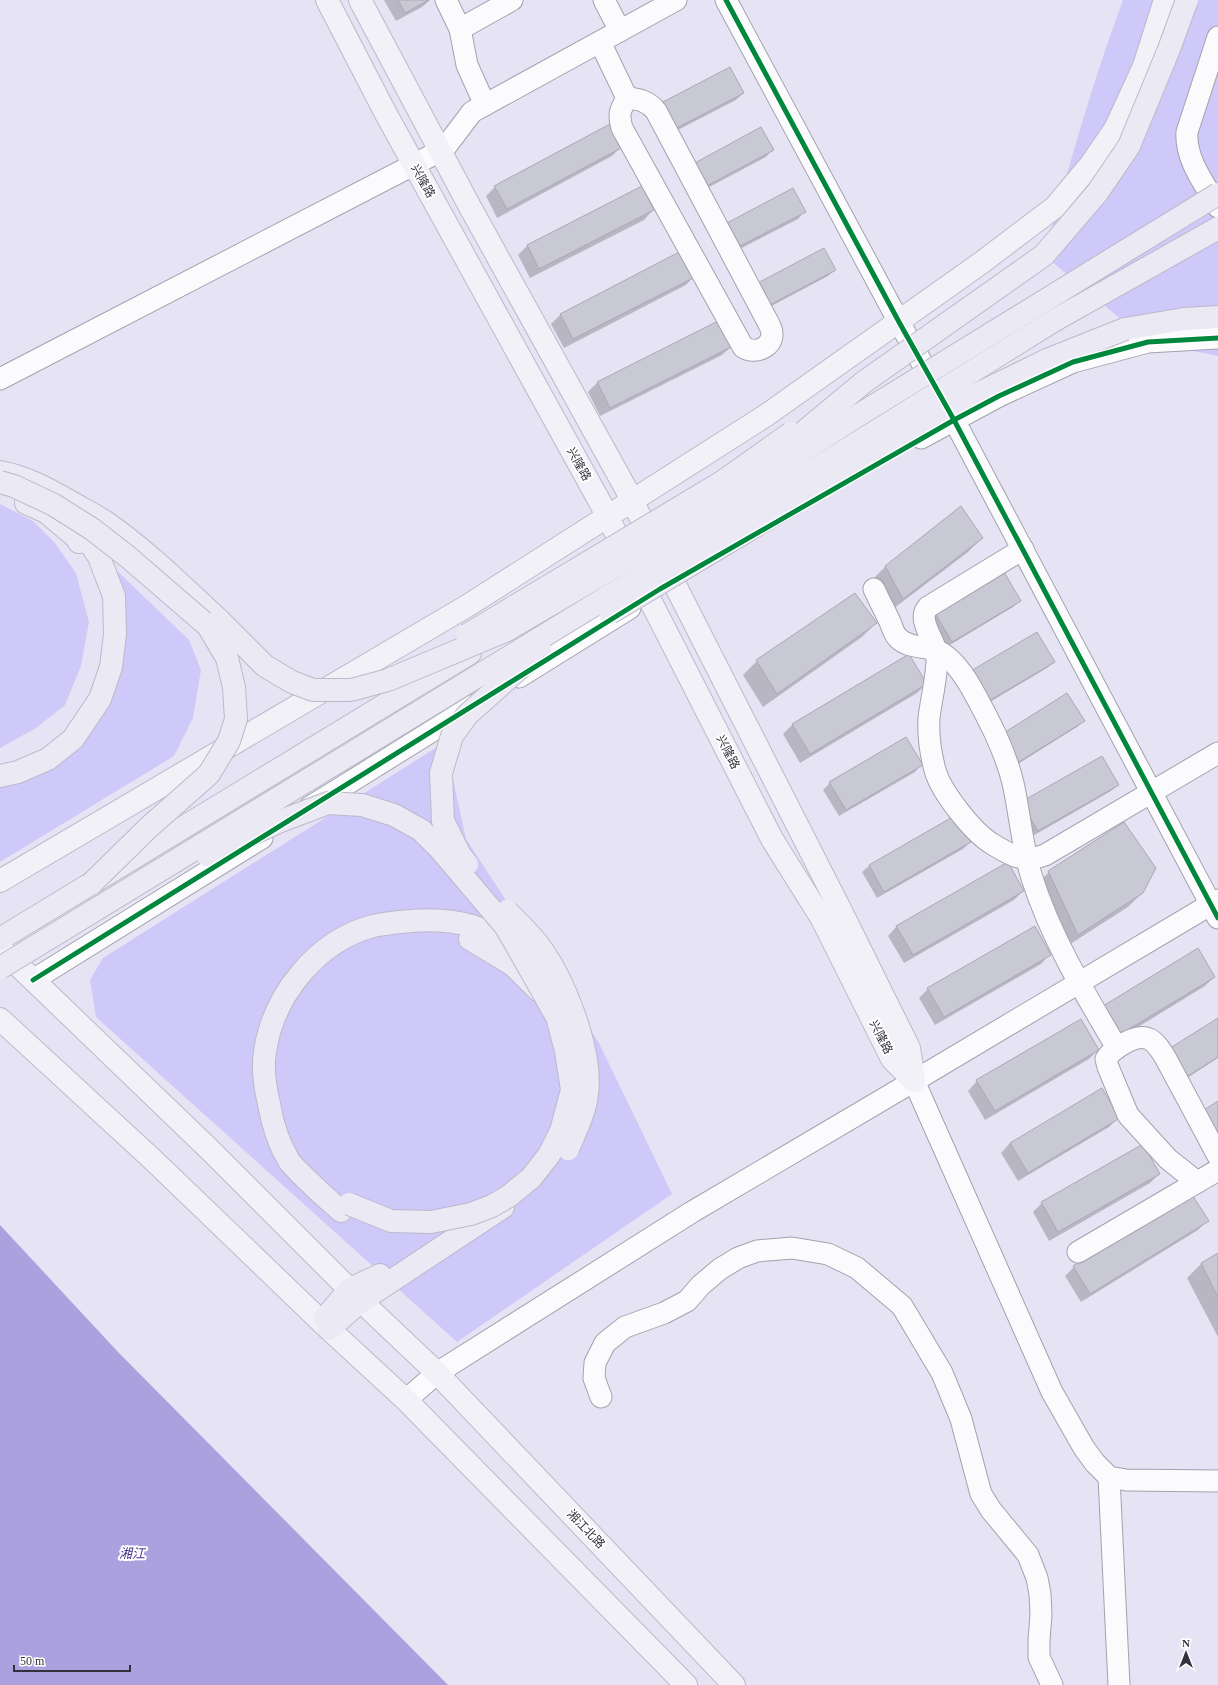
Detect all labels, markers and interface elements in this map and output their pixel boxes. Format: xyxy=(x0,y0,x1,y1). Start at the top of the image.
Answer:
street label: 兴隆路 xyxy=(408,162,438,200)
street label: 兴隆路 xyxy=(564,445,594,483)
street label: 兴隆路 xyxy=(714,733,742,771)
street label: 兴隆路 xyxy=(867,1018,895,1056)
street label: 湘江北路 xyxy=(564,1507,608,1551)
water label: 湘江 xyxy=(119,1546,147,1561)
north arrow xyxy=(1166,1633,1206,1673)
text: N xyxy=(1182,1637,1190,1649)
scale bar xyxy=(14,1647,130,1673)
text: 50 m xyxy=(20,1654,45,1668)

